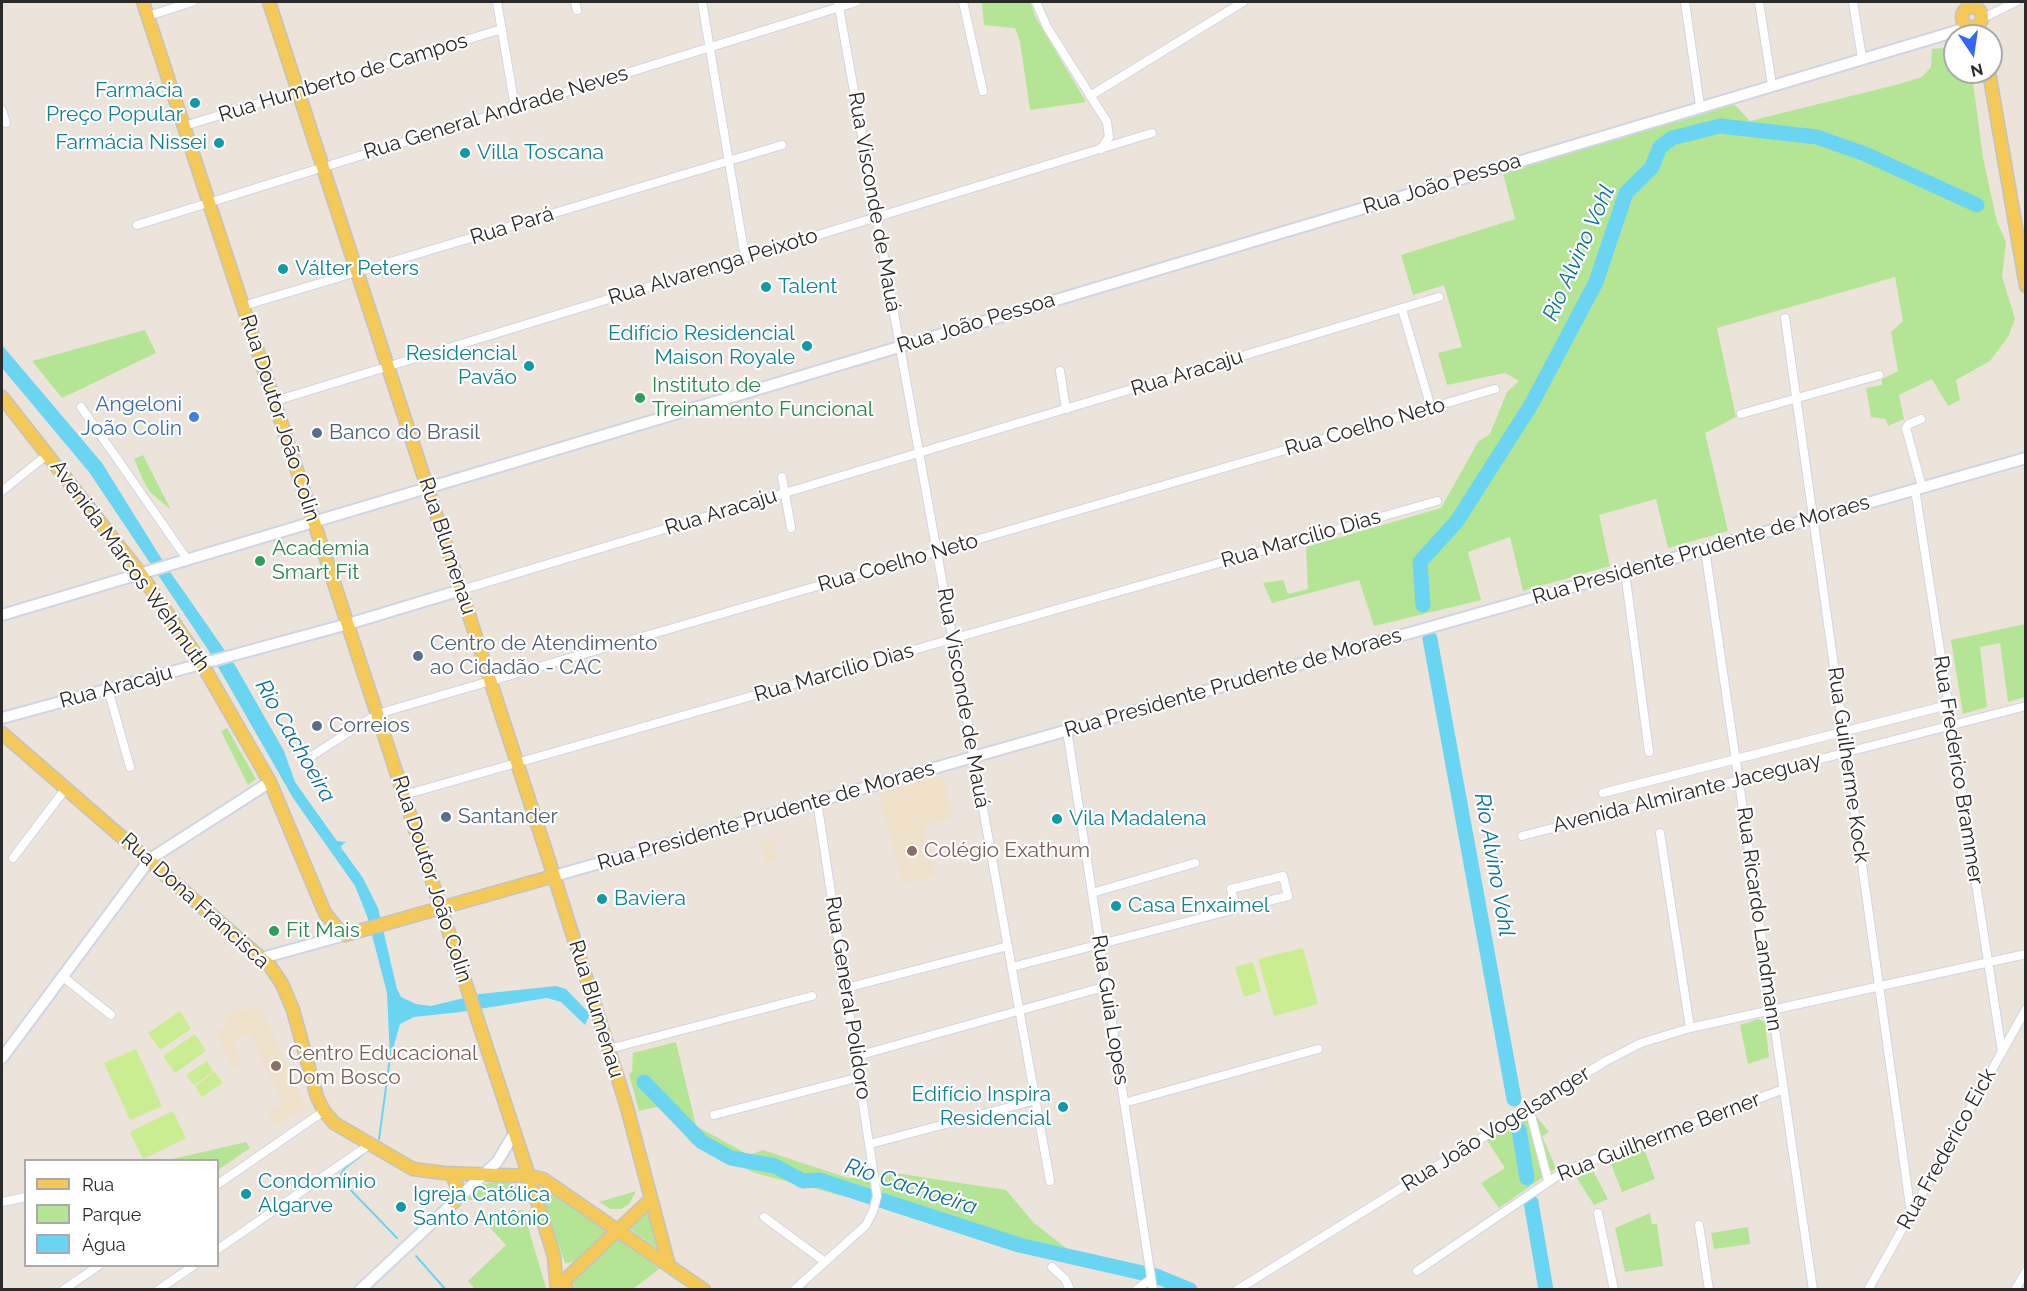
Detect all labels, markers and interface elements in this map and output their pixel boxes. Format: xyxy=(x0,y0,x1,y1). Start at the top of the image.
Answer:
north arrow xyxy=(1943,24,2003,84)
street label: Rua Humberto de Campos xyxy=(216,28,470,128)
text: N xyxy=(1969,59,1985,81)
street label: Rua General Andrade Neves xyxy=(361,61,631,165)
place label: Farmácia Preço Popular xyxy=(46,78,183,128)
street label: Rua Visconde de Mauá xyxy=(842,90,906,314)
marker: Farmácia Preço Popular xyxy=(188,96,202,110)
place label: Farmácia Nissei xyxy=(56,130,207,156)
marker: Farmácia Nissei xyxy=(212,136,226,150)
place label: Villa Toscana xyxy=(477,140,604,166)
marker: Villa Toscana xyxy=(458,146,472,160)
street label: Rua João Pessoa xyxy=(1360,148,1524,220)
water label: Rio Alvino Vohl xyxy=(1537,181,1621,325)
street label: Rua Pará xyxy=(467,201,557,251)
street label: Rua Alvarenga Peixoto xyxy=(605,223,821,311)
place label: Válter Peters xyxy=(295,256,419,282)
marker: Válter Peters xyxy=(276,262,290,276)
place label: Talent xyxy=(778,274,837,300)
marker: Talent xyxy=(759,280,773,294)
street label: Rua João Pessoa xyxy=(894,287,1058,359)
street label: Rua Doutor João Colin xyxy=(235,311,325,525)
place label: Edifício Residencial Maison Royale xyxy=(608,321,795,371)
marker: Edifício Residencial Maison Royale xyxy=(800,339,814,353)
place label: Residencial Pavão xyxy=(406,341,517,391)
street label: Rua Aracaju xyxy=(1128,344,1246,402)
marker: Residencial Pavão xyxy=(522,359,536,373)
place label: Instituto de Treinamento Funcional xyxy=(652,373,873,423)
marker: Instituto de Treinamento Funcional xyxy=(633,391,647,405)
place label: Angeloni João Colin xyxy=(81,392,182,442)
street label: Rua Coelho Neto xyxy=(1282,392,1448,462)
marker: Angeloni João Colin xyxy=(187,410,201,424)
place label: Banco do Brasil xyxy=(329,420,480,446)
marker: Banco do Brasil xyxy=(310,426,324,440)
street label: Avenida Marcos Wehmuth xyxy=(45,455,215,677)
street label: Rua Blumenau xyxy=(413,474,481,618)
street label: Rua Aracaju xyxy=(662,483,780,541)
street label: Rua Presidente Prudente de Moraes xyxy=(1529,490,1873,610)
street label: Rua Marcílio Dias xyxy=(1218,504,1384,574)
street label: Rua Coelho Neto xyxy=(815,528,981,598)
place label: Academia Smart Fit xyxy=(272,536,370,586)
marker: Academia Smart Fit xyxy=(253,554,267,568)
street label: Rua Visconde de Mauá xyxy=(931,586,995,810)
street label: Rua Presidente Prudente de Moraes xyxy=(1061,623,1405,743)
place label: Centro de Atendimento ao Cidadão - CAC xyxy=(430,631,657,681)
street label: Rua Marcílio Dias xyxy=(751,638,917,708)
marker: Centro de Atendimento ao Cidadão - CAC xyxy=(411,649,425,663)
street label: Rua Frederico Brammer xyxy=(1927,654,1989,886)
street label: Rua Aracaju xyxy=(57,660,175,714)
street label: Rua Guilherme Kock xyxy=(1822,665,1874,865)
water label: Rio Cachoeira xyxy=(249,675,341,807)
place label: Correios xyxy=(329,713,410,739)
marker: Correios xyxy=(310,719,324,733)
street label: Avenida Almirante Jaceguay xyxy=(1550,747,1824,839)
street label: Rua Presidente Prudente de Moraes xyxy=(594,756,938,876)
street label: Rua Doutor João Colin xyxy=(387,772,477,986)
water label: Rio Alvino Vohl xyxy=(1468,791,1520,939)
place label: Santander xyxy=(458,804,558,830)
street label: Rua Ricardo Landmann xyxy=(1731,805,1787,1033)
place label: Vila Madalena xyxy=(1069,806,1206,832)
marker: Santander xyxy=(439,810,453,824)
marker: Vila Madalena xyxy=(1050,812,1064,826)
street label: Rua Dona Francisca xyxy=(116,828,274,974)
place label: Colégio Exathum xyxy=(924,838,1090,864)
marker: Colégio Exathum xyxy=(905,844,919,858)
place label: Baviera xyxy=(614,886,686,912)
marker: Baviera xyxy=(595,892,609,906)
place label: Casa Enxaimel xyxy=(1128,893,1270,919)
street label: Rua General Polidoro xyxy=(819,895,877,1101)
marker: Casa Enxaimel xyxy=(1109,899,1123,913)
place label: Fit Mais xyxy=(286,918,360,944)
marker: Fit Mais xyxy=(267,924,281,938)
street label: Rua Guia Lopes xyxy=(1086,933,1134,1087)
street label: Rua Blumenau xyxy=(563,937,629,1081)
place label: Centro Educacional Dom Bosco xyxy=(288,1041,478,1091)
marker: Centro Educacional Dom Bosco xyxy=(269,1059,283,1073)
street label: Rua João Vogelsanger xyxy=(1397,1061,1595,1197)
street label: Rua Frederico Eick xyxy=(1892,1064,2002,1234)
place label: Edifício Inspira Residencial xyxy=(912,1082,1051,1132)
street label: Rua Guilherme Berner xyxy=(1554,1087,1764,1187)
marker: Edifício Inspira Residencial xyxy=(1056,1100,1070,1114)
water label: Rio Cachoeira xyxy=(842,1153,980,1221)
legend xyxy=(24,1159,219,1267)
place label: Condomínio Algarve xyxy=(258,1169,376,1219)
text: Rua xyxy=(82,1174,114,1195)
place label: Igreja Católica Santo Antônio xyxy=(413,1182,550,1232)
marker: Condomínio Algarve xyxy=(239,1187,253,1201)
marker: Igreja Católica Santo Antônio xyxy=(394,1200,408,1214)
text: Parque xyxy=(82,1204,141,1225)
text: Água xyxy=(82,1234,126,1255)

